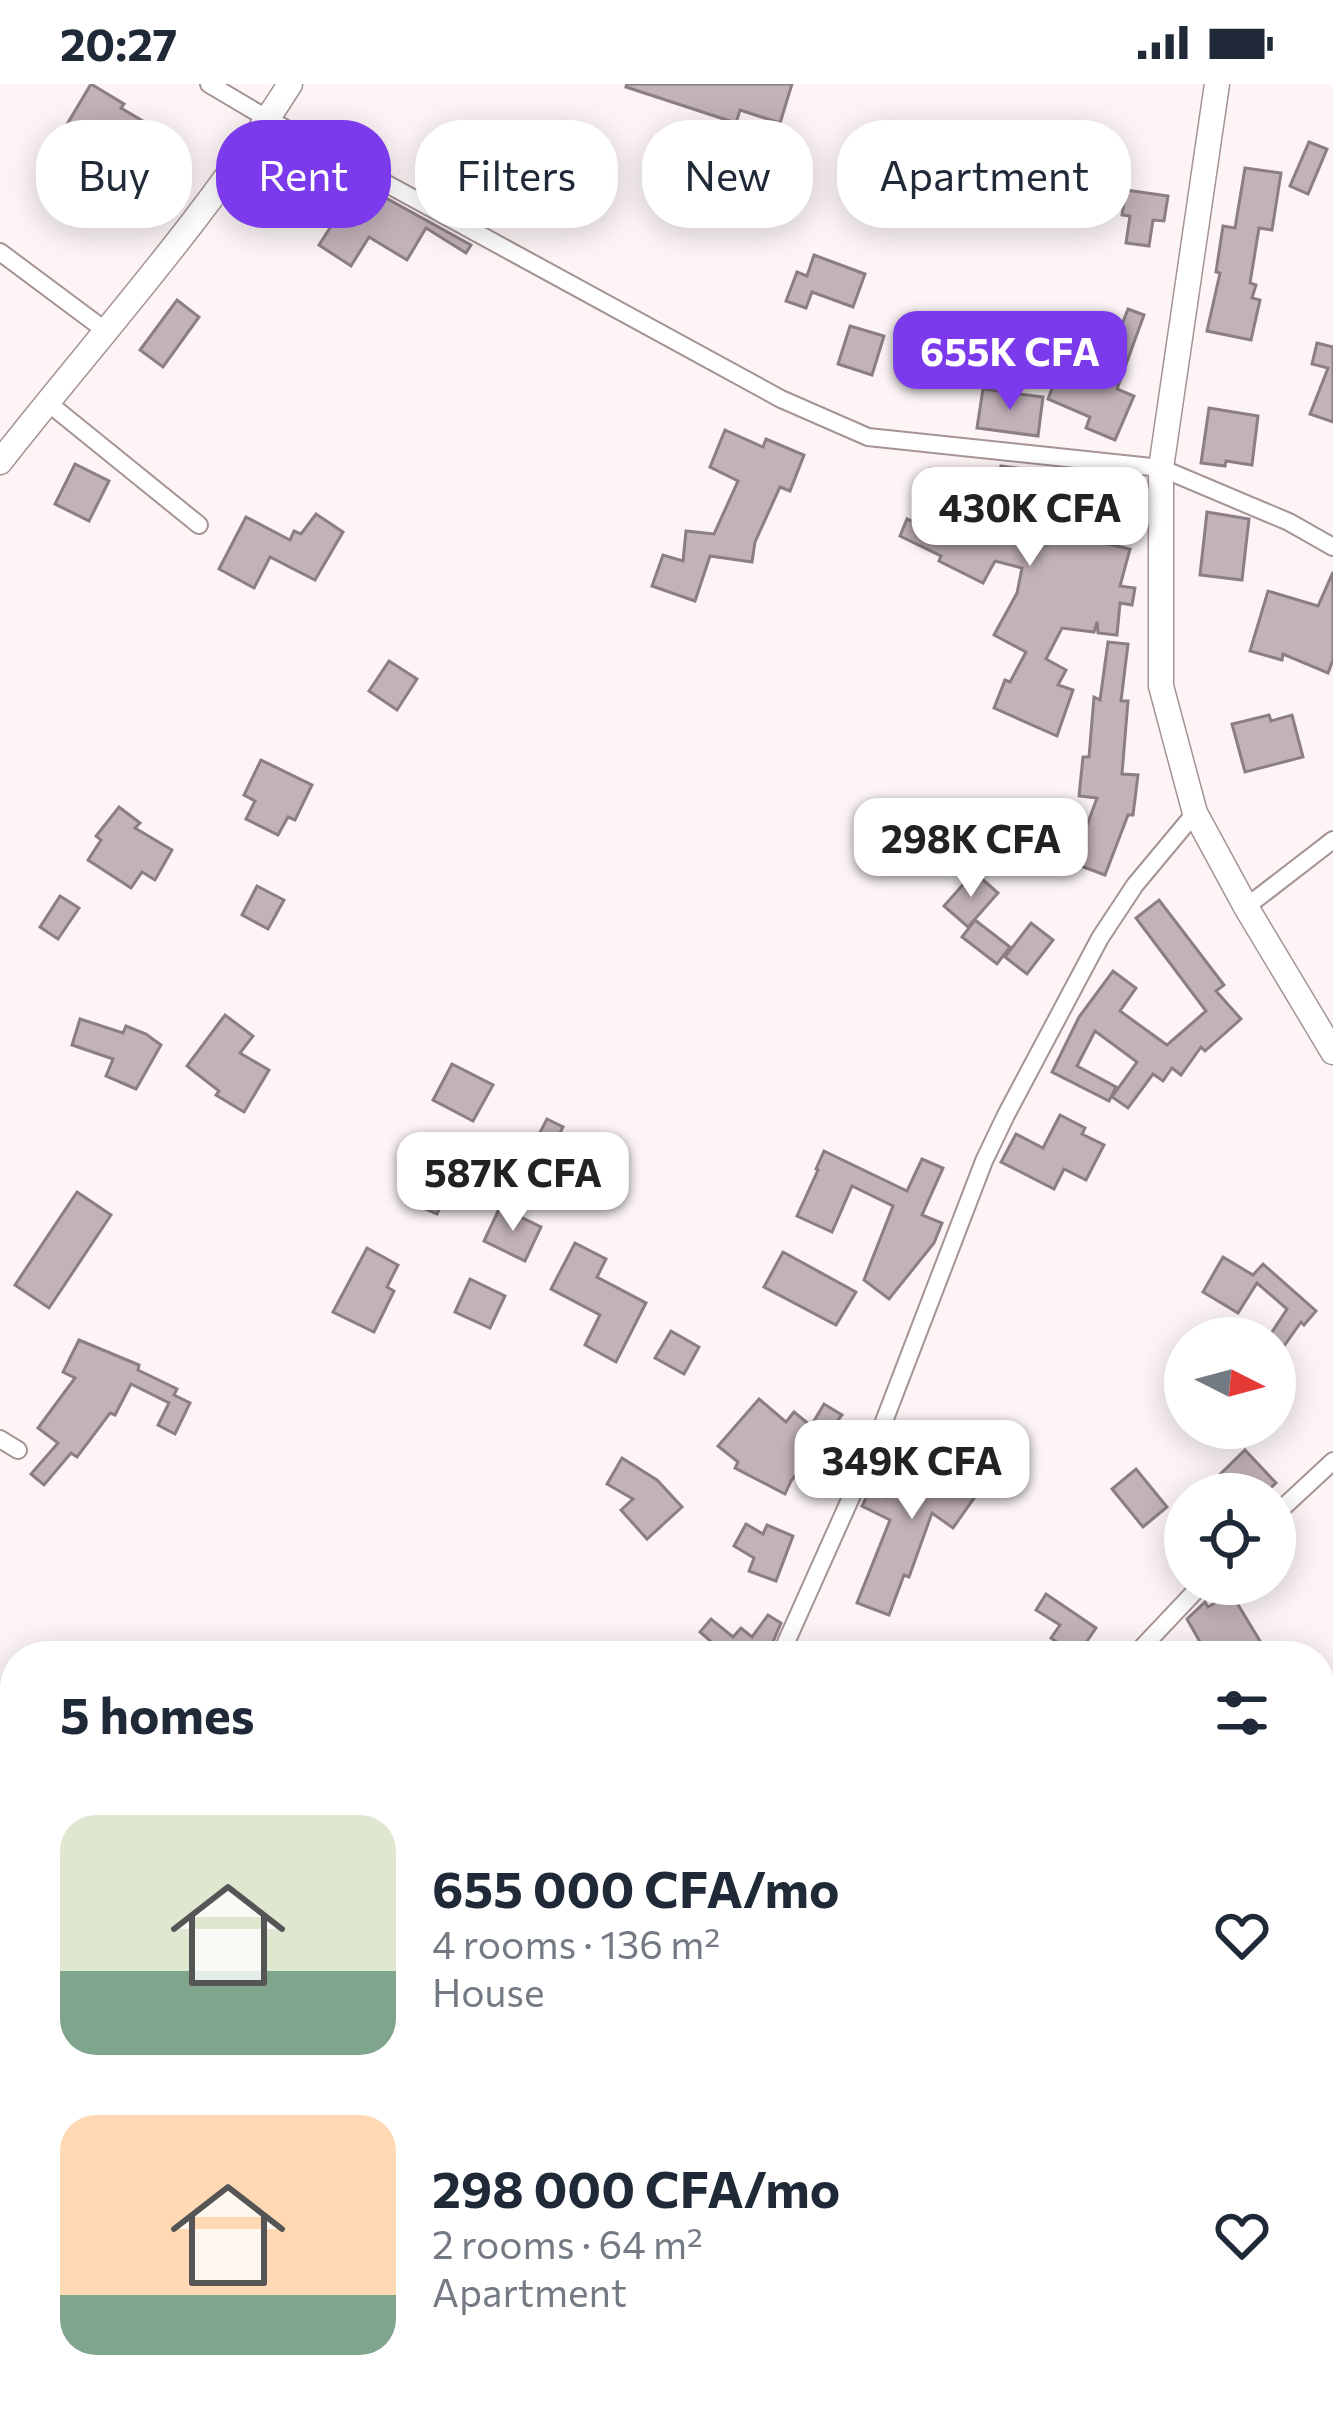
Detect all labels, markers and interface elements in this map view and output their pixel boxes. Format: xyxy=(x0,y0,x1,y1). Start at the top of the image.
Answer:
text: 20:27 xyxy=(60,15,177,70)
chip: Buy xyxy=(36,120,192,228)
chip: Rent xyxy=(216,120,391,228)
chip: Filters xyxy=(415,120,618,228)
chip: New xyxy=(642,120,813,228)
chip: Apartment xyxy=(837,120,1131,228)
pin: 655K CFA xyxy=(886,311,1134,413)
text: 655K CFA xyxy=(920,326,1100,374)
pin: 430K CFA xyxy=(906,467,1154,569)
text: 430K CFA xyxy=(939,482,1121,530)
pin: 298K CFA xyxy=(847,798,1095,900)
text: 298K CFA xyxy=(881,813,1061,861)
pin: 587K CFA xyxy=(389,1132,637,1234)
text: 587K CFA xyxy=(424,1147,602,1195)
north arrow xyxy=(1164,1317,1296,1449)
map controls xyxy=(1164,1317,1296,1605)
pin: 349K CFA xyxy=(788,1420,1036,1522)
text: 349K CFA xyxy=(821,1435,1003,1483)
button: locate xyxy=(1164,1473,1296,1605)
icon: filters xyxy=(1209,1680,1275,1746)
text: 5 homes xyxy=(60,1682,255,1745)
text: 655 000 CFA/mo xyxy=(432,1856,839,1919)
icon: home xyxy=(156,1863,300,2007)
icon: heart xyxy=(1209,1902,1275,1968)
text: 4 rooms · 136 m² xyxy=(432,1919,720,1967)
text: House xyxy=(432,1967,545,2015)
text: 298 000 CFA/mo xyxy=(432,2156,840,2219)
icon: home xyxy=(156,2163,300,2307)
icon: heart xyxy=(1209,2202,1275,2268)
text: 2 rooms · 64 m² xyxy=(432,2219,703,2267)
text: Apartment xyxy=(432,2267,627,2315)

